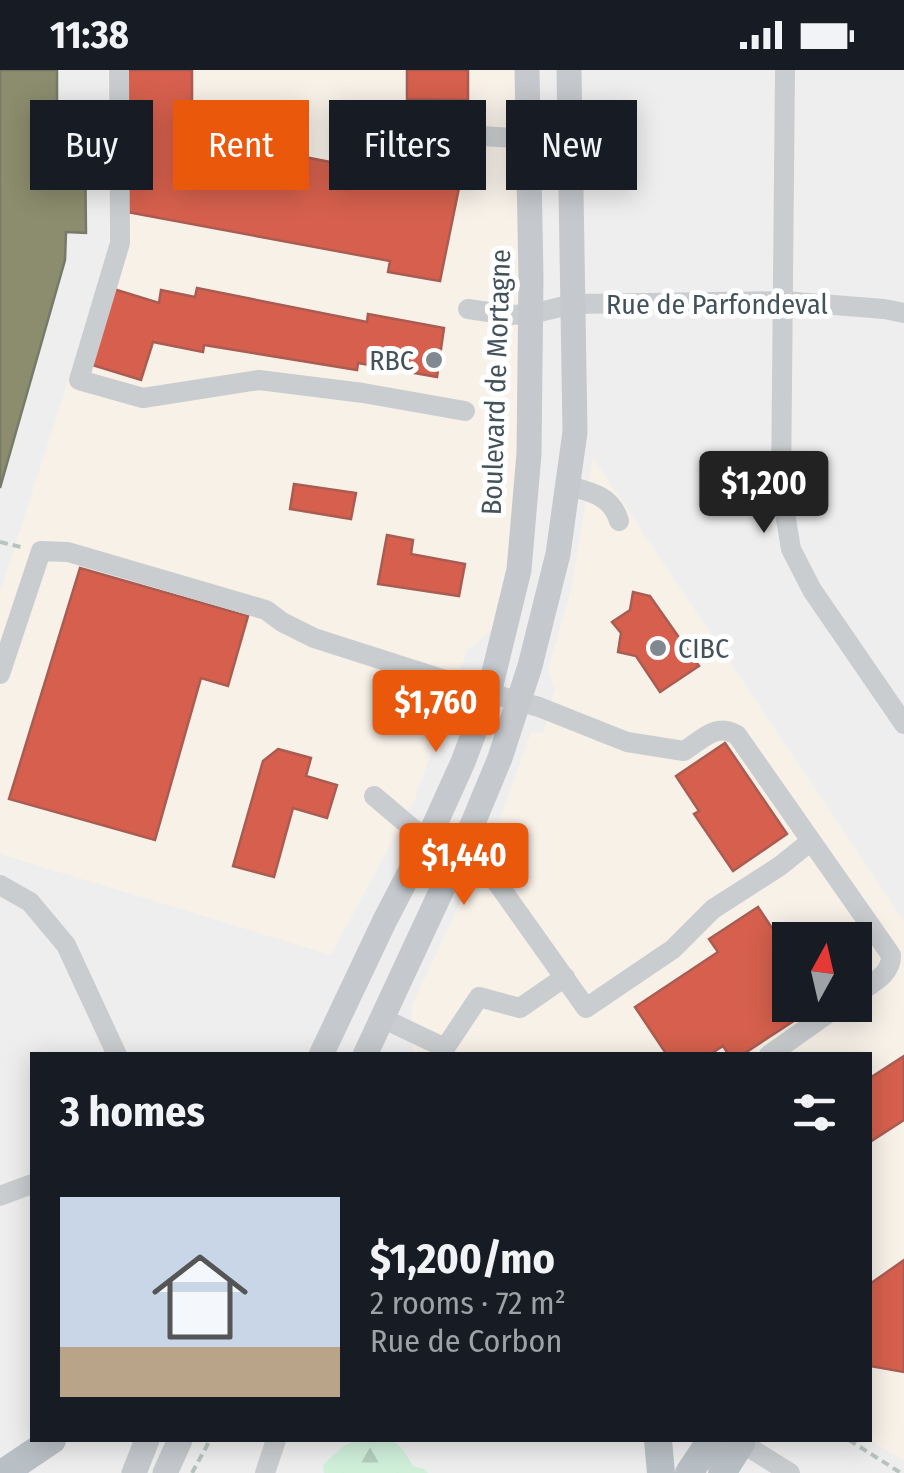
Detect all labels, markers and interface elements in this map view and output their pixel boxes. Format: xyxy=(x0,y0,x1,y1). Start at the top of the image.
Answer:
text: 11:38 xyxy=(50,12,129,58)
chip: Buy xyxy=(30,100,153,190)
chip: Rent xyxy=(173,100,309,190)
chip: Filters xyxy=(329,100,486,190)
chip: New xyxy=(506,100,637,190)
street label: Boulevard de Mortagne xyxy=(475,248,517,516)
street label: Rue de Parfondeval xyxy=(606,288,828,321)
place label: RBC xyxy=(369,344,414,377)
marker: RBC xyxy=(423,349,445,371)
pin: $1,200 xyxy=(683,451,845,536)
text: $1,200 xyxy=(721,464,807,502)
place label: CIBC xyxy=(678,632,729,665)
marker: CIBC xyxy=(647,637,669,659)
pin: $1,760 xyxy=(355,670,517,755)
text: $1,760 xyxy=(395,683,477,721)
pin: $1,440 xyxy=(383,823,545,908)
text: $1,440 xyxy=(421,836,507,874)
north arrow xyxy=(772,922,872,1022)
map controls xyxy=(772,922,872,1022)
icon: filters xyxy=(787,1085,842,1140)
text: 3 homes xyxy=(60,1087,205,1137)
text: $1,200/mo xyxy=(370,1234,555,1284)
icon: home xyxy=(140,1237,260,1357)
text: 2 rooms · 72 m² xyxy=(370,1284,566,1322)
text: Rue de Corbon xyxy=(370,1322,562,1360)

